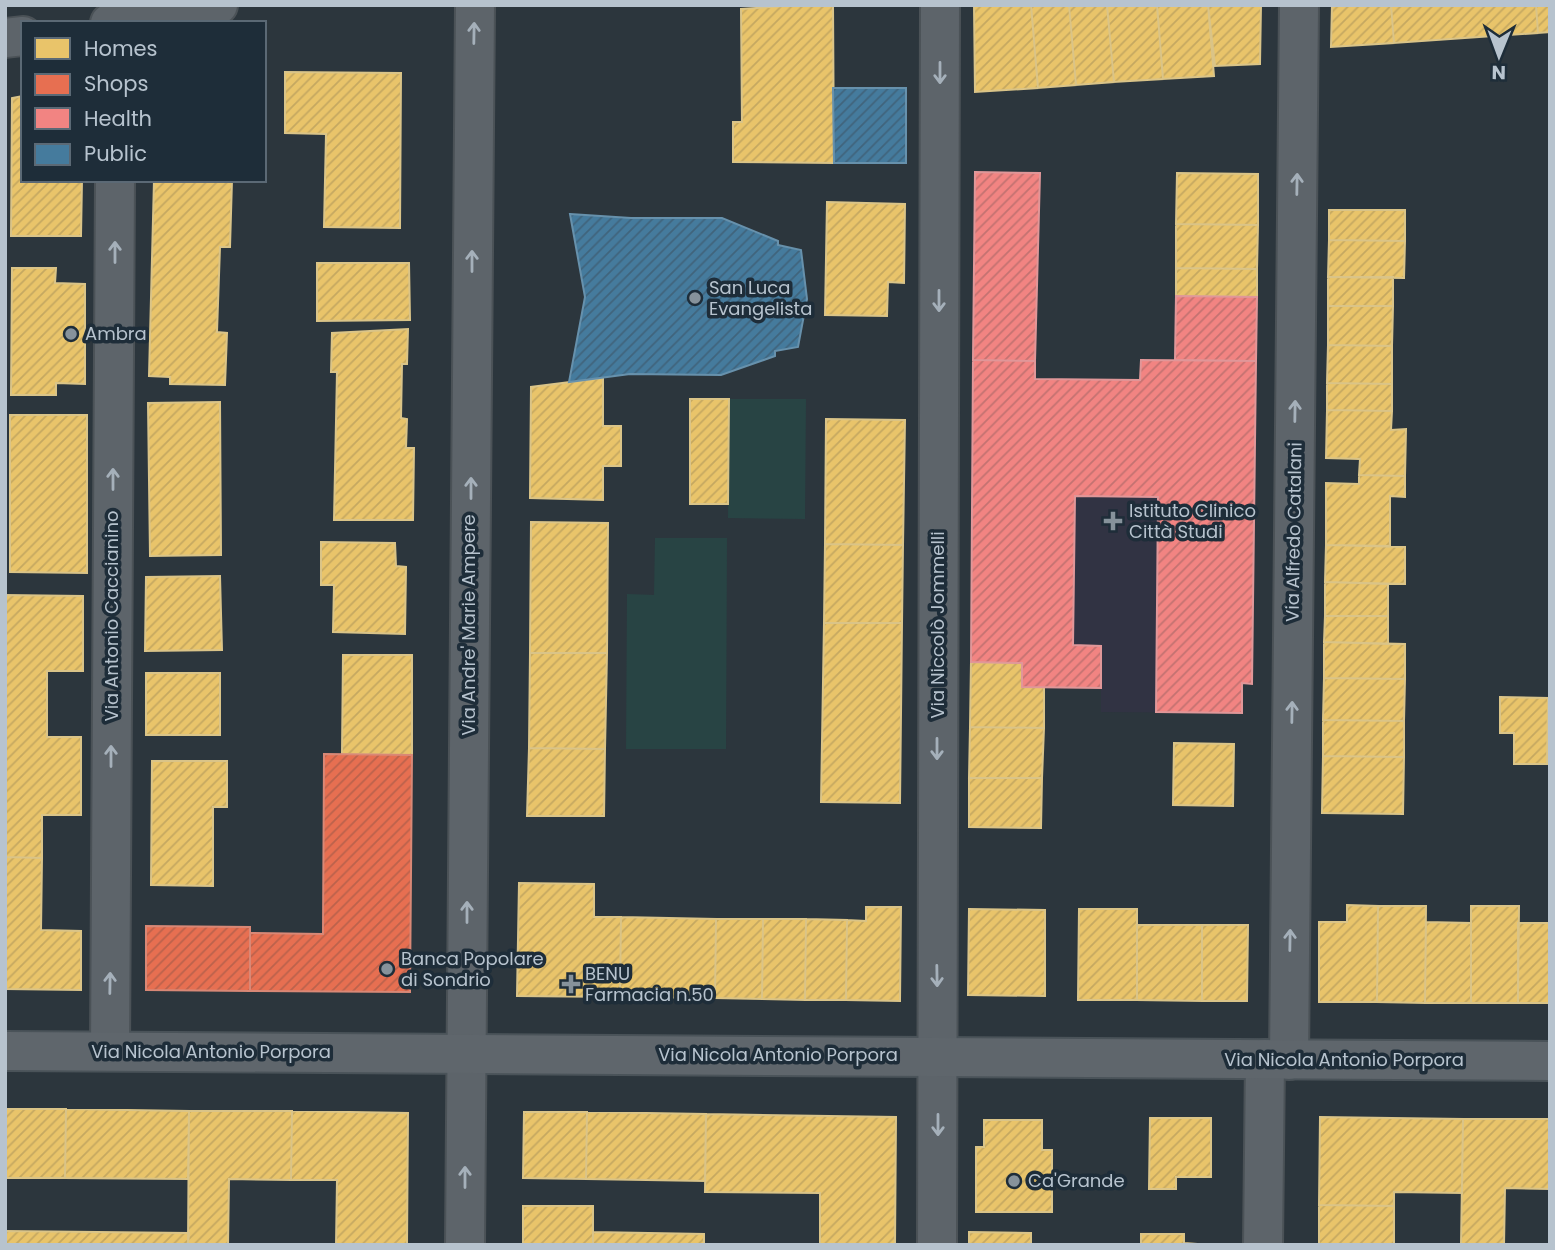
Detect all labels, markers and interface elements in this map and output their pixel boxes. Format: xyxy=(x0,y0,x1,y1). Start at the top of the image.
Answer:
legend xyxy=(21,21,266,182)
north arrow xyxy=(1464,21,1534,91)
one-way arrow xyxy=(467,22,481,45)
text: Homes xyxy=(84,34,158,63)
text: N xyxy=(1491,59,1506,86)
one-way arrow xyxy=(933,62,947,85)
text: Shops xyxy=(84,69,148,98)
text: Health xyxy=(84,104,152,133)
text: Public xyxy=(84,139,147,168)
one-way arrow xyxy=(1290,173,1304,196)
one-way arrow xyxy=(108,240,121,263)
one-way arrow xyxy=(465,250,479,273)
place label: San Luca Evangelista xyxy=(709,275,812,321)
one-way arrow xyxy=(932,289,946,312)
marker: San Luca Evangelista xyxy=(687,290,703,306)
place label: Ambra xyxy=(85,321,147,346)
marker: Ambra xyxy=(63,326,79,342)
one-way arrow xyxy=(1288,400,1302,423)
street label: Via Alfredo Catalani xyxy=(1279,442,1308,622)
one-way arrow xyxy=(106,468,120,491)
one-way arrow xyxy=(464,477,477,500)
place label: Istituto Clinico Città Studi xyxy=(1129,498,1256,544)
street label: Via Antonio Caccianino xyxy=(99,510,124,722)
marker: Istituto Clinico Città Studi xyxy=(1103,511,1123,531)
street label: Via Andre' Marie Ampere xyxy=(456,514,481,736)
street label: Via Niccolò Jommelli xyxy=(925,531,950,719)
one-way arrow xyxy=(1285,701,1299,724)
one-way arrow xyxy=(930,737,944,760)
one-way arrow xyxy=(105,744,118,767)
one-way arrow xyxy=(460,901,474,924)
one-way arrow xyxy=(1283,929,1297,952)
place label: Banca Popolare di Sondrio xyxy=(401,946,544,992)
marker: Banca Popolare di Sondrio xyxy=(379,961,395,977)
place label: BENU Farmacia n.50 xyxy=(585,961,714,1007)
one-way arrow xyxy=(930,965,943,988)
one-way arrow xyxy=(103,972,117,995)
marker: BENU Farmacia n.50 xyxy=(563,976,579,992)
street label: Via Nicola Antonio Porpora xyxy=(91,1039,331,1064)
street label: Via Nicola Antonio Porpora xyxy=(658,1042,898,1067)
street label: Via Nicola Antonio Porpora xyxy=(1224,1047,1464,1072)
one-way arrow xyxy=(931,1113,945,1136)
one-way arrow xyxy=(458,1165,472,1188)
place label: Ca'Grande xyxy=(1028,1168,1125,1193)
marker: Ca'Grande xyxy=(1006,1173,1022,1189)

